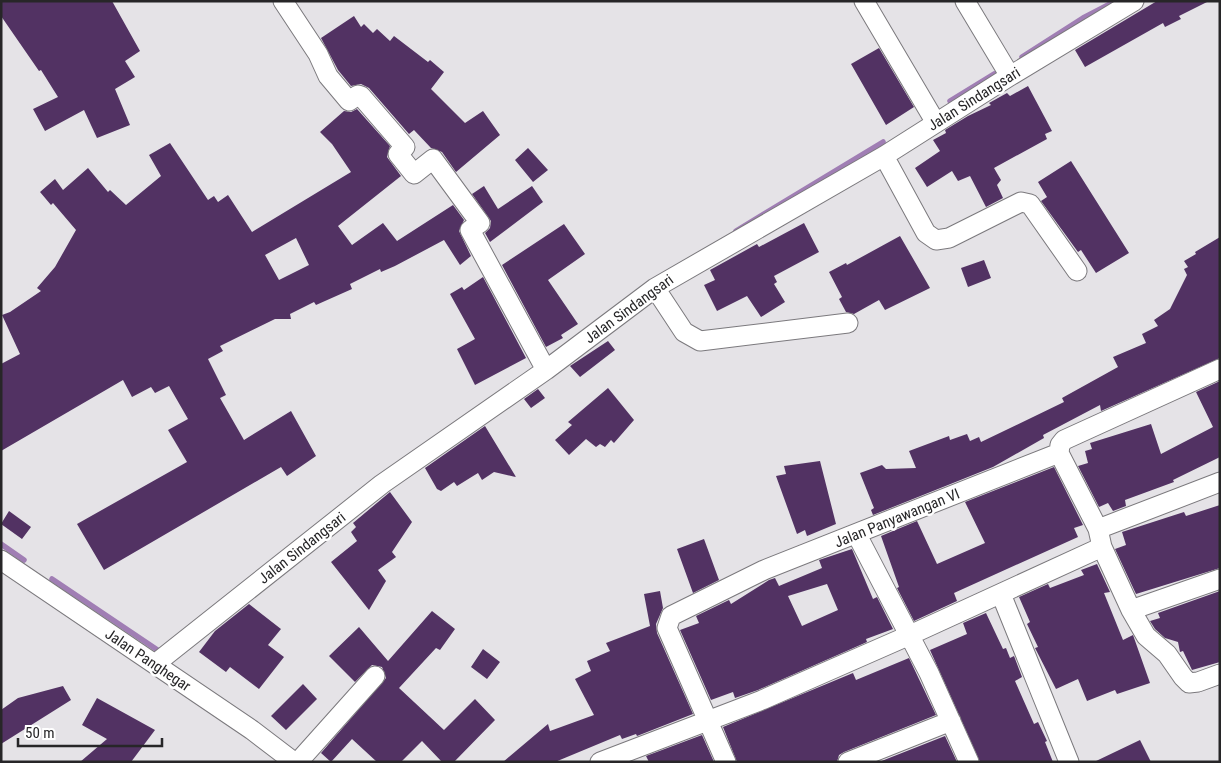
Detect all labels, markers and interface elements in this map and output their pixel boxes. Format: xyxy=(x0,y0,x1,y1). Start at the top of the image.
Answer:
street label: Jalan Sindangsari xyxy=(924,63,1024,135)
street label: Jalan Sindangsari xyxy=(581,271,677,347)
street label: Jalan Panyawangan VI xyxy=(832,485,962,551)
street label: Jalan Sindangsari xyxy=(255,508,349,588)
street label: Jalan Panghegar xyxy=(102,625,195,695)
scale bar xyxy=(18,716,161,748)
text: 50 m xyxy=(25,724,55,742)

